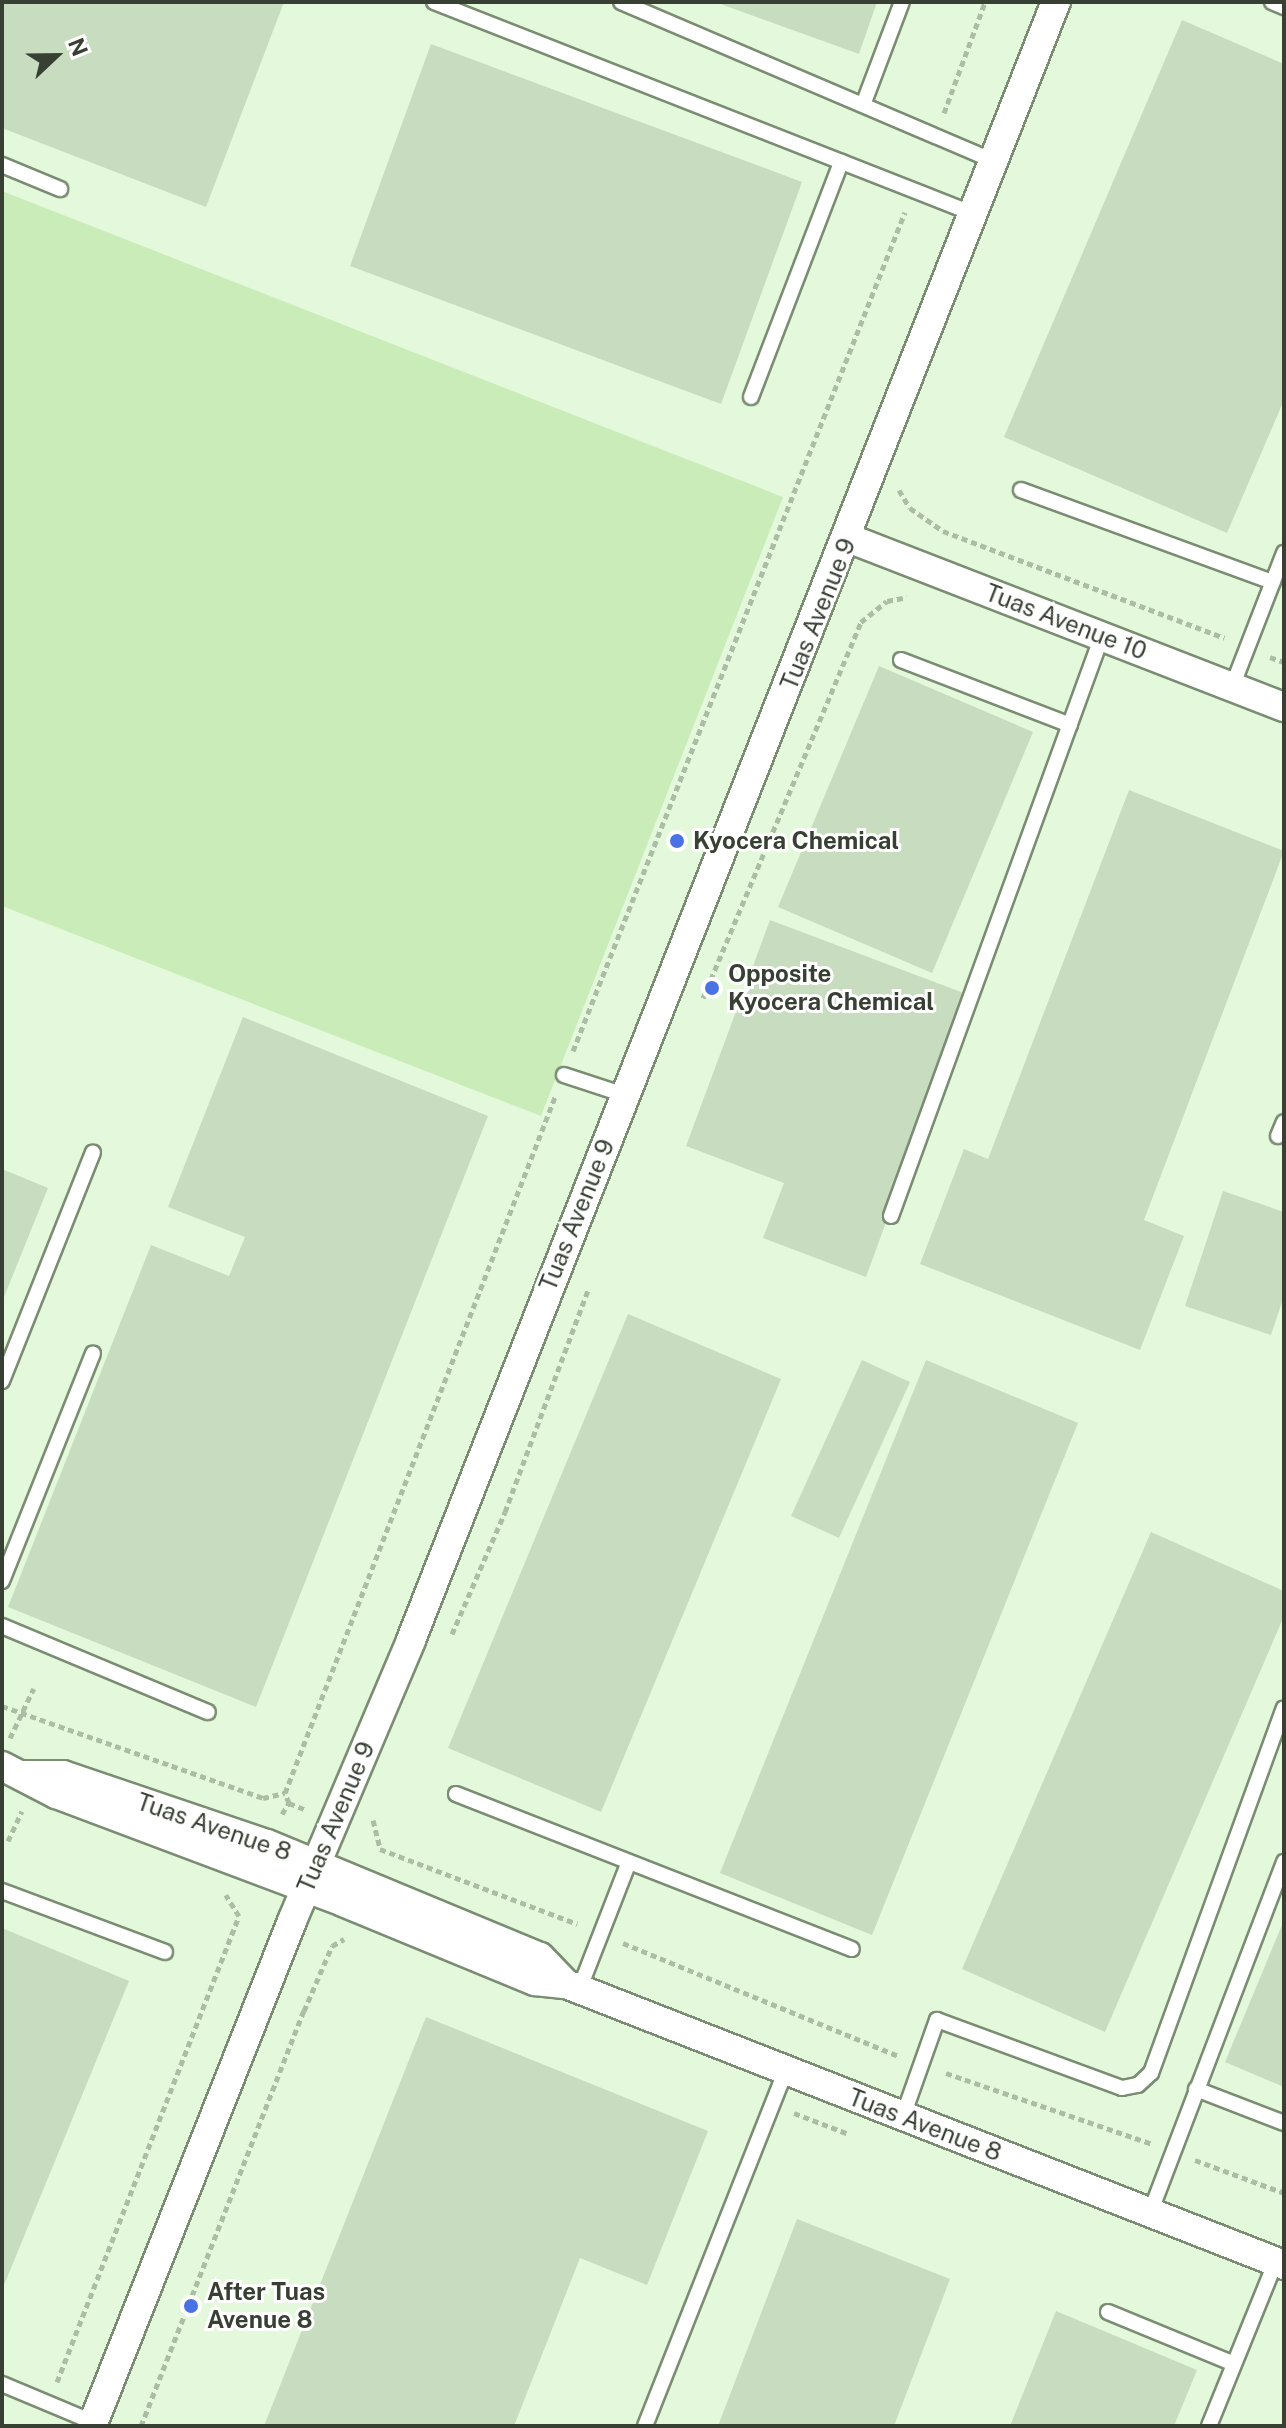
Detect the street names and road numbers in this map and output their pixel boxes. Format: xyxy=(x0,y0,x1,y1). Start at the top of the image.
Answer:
street label: Tuas Avenue 9 xyxy=(774,534,862,694)
street label: Tuas Avenue 10 xyxy=(981,578,1151,666)
street label: Tuas Avenue 9 xyxy=(533,1135,621,1295)
street label: Tuas Avenue 9 xyxy=(291,1737,381,1897)
street label: Tuas Avenue 8 xyxy=(133,1787,295,1867)
street label: Tuas Avenue 8 xyxy=(844,2083,1006,2167)

